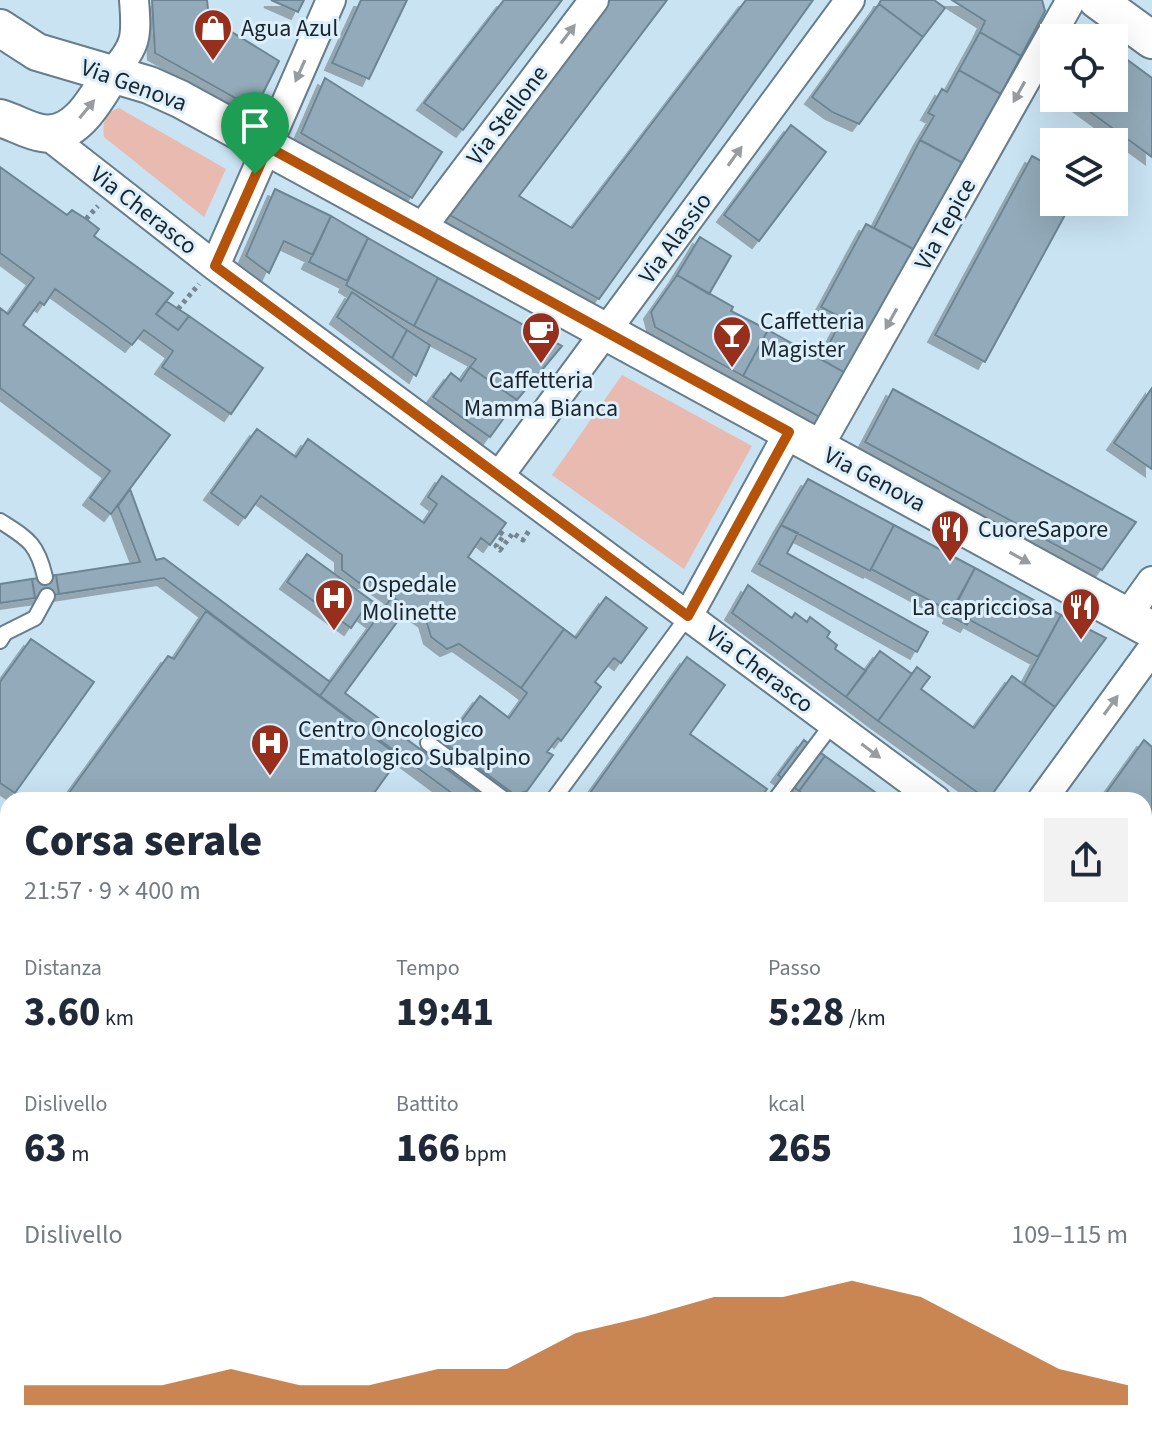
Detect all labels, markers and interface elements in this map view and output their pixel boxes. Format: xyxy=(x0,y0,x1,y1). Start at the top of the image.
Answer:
shop icon: Agua Azul xyxy=(192,7,234,62)
place label: Agua Azul xyxy=(241,11,338,46)
one-way arrow xyxy=(560,24,576,45)
map controls xyxy=(1040,24,1128,216)
button: locate xyxy=(1040,24,1128,112)
street label: Via Genova xyxy=(76,50,192,121)
street label: Via Stellone xyxy=(458,58,557,173)
one-way arrow xyxy=(293,60,307,83)
one-way arrow xyxy=(1012,81,1025,104)
pin xyxy=(221,92,289,174)
one-way arrow xyxy=(78,99,95,119)
icon: arrive xyxy=(233,104,277,148)
button: layers xyxy=(1040,128,1128,216)
one-way arrow xyxy=(726,146,742,167)
street label: Via Cherasco xyxy=(83,157,205,263)
street label: Via Tepice xyxy=(906,172,985,276)
street label: Via Alassio xyxy=(630,185,721,291)
place label: Caffetteria Magister xyxy=(760,304,865,367)
one-way arrow xyxy=(884,308,898,330)
cafe icon: Caffetteria Mamma Bianca xyxy=(520,310,562,365)
bar icon: Caffetteria Magister xyxy=(711,314,753,369)
place label: Caffetteria Mamma Bianca xyxy=(464,363,618,426)
street label: Via Genova xyxy=(818,438,932,521)
restaurant icon: CuoreSapore xyxy=(929,508,971,563)
place label: CuoreSapore xyxy=(978,512,1108,547)
one-way arrow xyxy=(1009,550,1031,564)
place label: Ospedale Molinette xyxy=(362,567,457,630)
hospital icon: Ospedale Molinette xyxy=(313,577,355,632)
restaurant icon: La capricciosa xyxy=(1060,586,1102,641)
place label: La capricciosa xyxy=(912,590,1053,625)
street label: Via Cherasco xyxy=(698,617,821,722)
one-way arrow xyxy=(1103,694,1118,715)
place label: Centro Oncologico Ematologico Subalpino xyxy=(298,712,531,775)
hospital icon: Centro Oncologico Ematologico Subalpino xyxy=(249,722,291,777)
one-way arrow xyxy=(860,743,881,759)
text: Corsa serale xyxy=(24,810,262,873)
button: share xyxy=(1044,818,1128,902)
text: 21:57 · 9 × 400 m xyxy=(24,872,201,909)
text: Distanza xyxy=(24,952,102,984)
text: Tempo xyxy=(396,952,460,984)
text: Passo xyxy=(768,952,821,984)
text: 3.60 xyxy=(24,984,100,1041)
text: 19:41 xyxy=(396,984,494,1041)
text: 5:28 xyxy=(768,984,844,1041)
text: km xyxy=(100,1002,134,1034)
text: /km xyxy=(844,1002,886,1034)
text: Dislivello xyxy=(24,1088,107,1120)
text: Battito xyxy=(396,1088,459,1120)
text: kcal xyxy=(768,1088,805,1120)
text: 63 xyxy=(24,1120,67,1177)
text: 166 xyxy=(396,1120,460,1177)
text: 265 xyxy=(768,1120,832,1177)
text: m xyxy=(67,1138,89,1170)
text: bpm xyxy=(460,1138,507,1170)
text: Dislivello xyxy=(24,1216,123,1253)
text: 109–115 m xyxy=(1011,1216,1128,1253)

